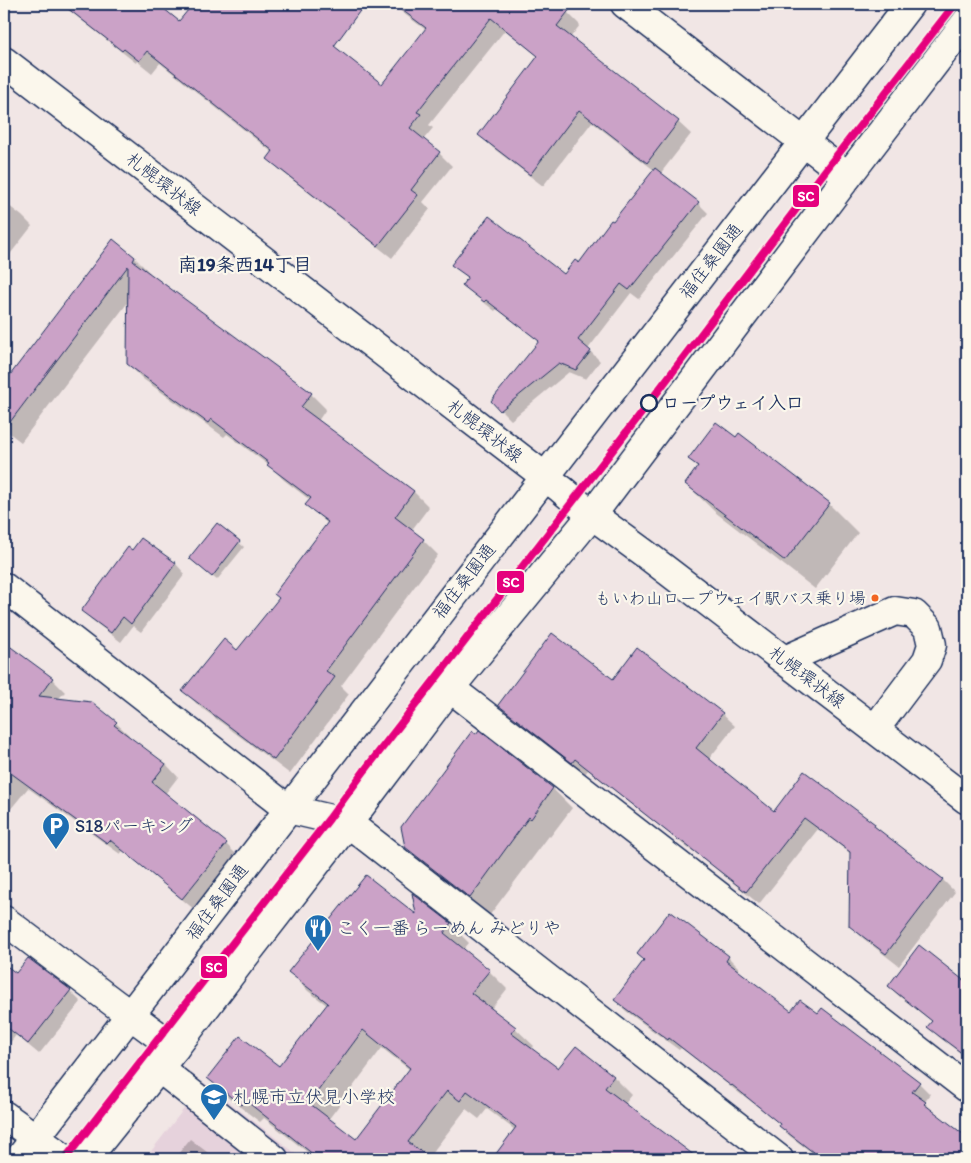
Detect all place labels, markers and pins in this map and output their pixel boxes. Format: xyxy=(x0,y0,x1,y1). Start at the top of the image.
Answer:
place label: ロープウェイ入口 xyxy=(662,392,804,414)
marker: ロープウェイ入口 xyxy=(640,394,658,412)
place label: もいわ山ロープウェイ駅バス乗り場 xyxy=(595,588,866,608)
marker: もいわ山ロープウェイ駅バス乗り場 xyxy=(870,593,880,603)
parking icon: S18パーキング xyxy=(41,811,71,850)
place label: S18パーキング xyxy=(75,815,193,837)
restaurant icon: こく一番 らーめん みどりや xyxy=(303,913,333,952)
place label: こく一番 らーめん みどりや xyxy=(337,917,561,939)
school or university icon: 札幌市立伏見小学校 xyxy=(199,1082,229,1121)
place label: 札幌市立伏見小学校 xyxy=(233,1086,395,1108)

